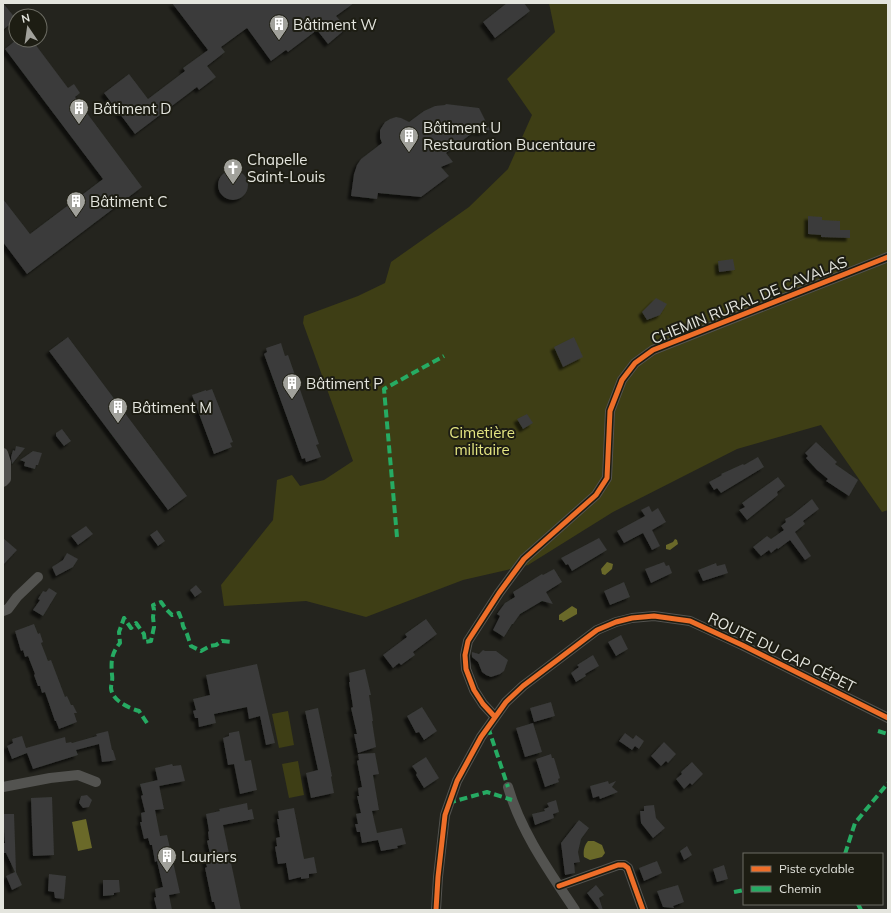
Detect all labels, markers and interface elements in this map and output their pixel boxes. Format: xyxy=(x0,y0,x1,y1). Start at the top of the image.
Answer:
north arrow xyxy=(8,8,48,48)
text: N xyxy=(20,11,31,26)
building icon: Bâtiment W xyxy=(268,13,290,41)
place label: Bâtiment W xyxy=(293,15,377,34)
building icon: Bâtiment D xyxy=(68,97,90,125)
place label: Bâtiment D xyxy=(93,99,172,118)
place label: Bâtiment U Restauration Bucentaure xyxy=(423,118,596,154)
building icon: Bâtiment U Restauration Bucentaure xyxy=(398,125,420,153)
place label: Chapelle Saint-Louis xyxy=(247,150,326,186)
church icon: Chapelle Saint-Louis xyxy=(222,157,244,185)
building icon: Bâtiment C xyxy=(65,190,87,218)
place label: Bâtiment C xyxy=(90,192,168,211)
street label: CHEMIN RURAL DE CAVALAS xyxy=(648,252,850,348)
building icon: Bâtiment P xyxy=(281,372,303,400)
place label: Bâtiment P xyxy=(306,374,383,393)
building icon: Bâtiment M xyxy=(107,396,129,424)
place label: Bâtiment M xyxy=(132,398,212,417)
park label: Cimetière militaire xyxy=(449,423,515,459)
street label: ROUTE DU CAP CÉPET xyxy=(705,608,859,696)
building icon: Lauriers xyxy=(156,845,178,873)
place label: Lauriers xyxy=(181,847,237,866)
legend xyxy=(743,853,883,905)
text: Piste cyclable xyxy=(779,861,854,876)
text: Chemin xyxy=(779,881,821,896)

